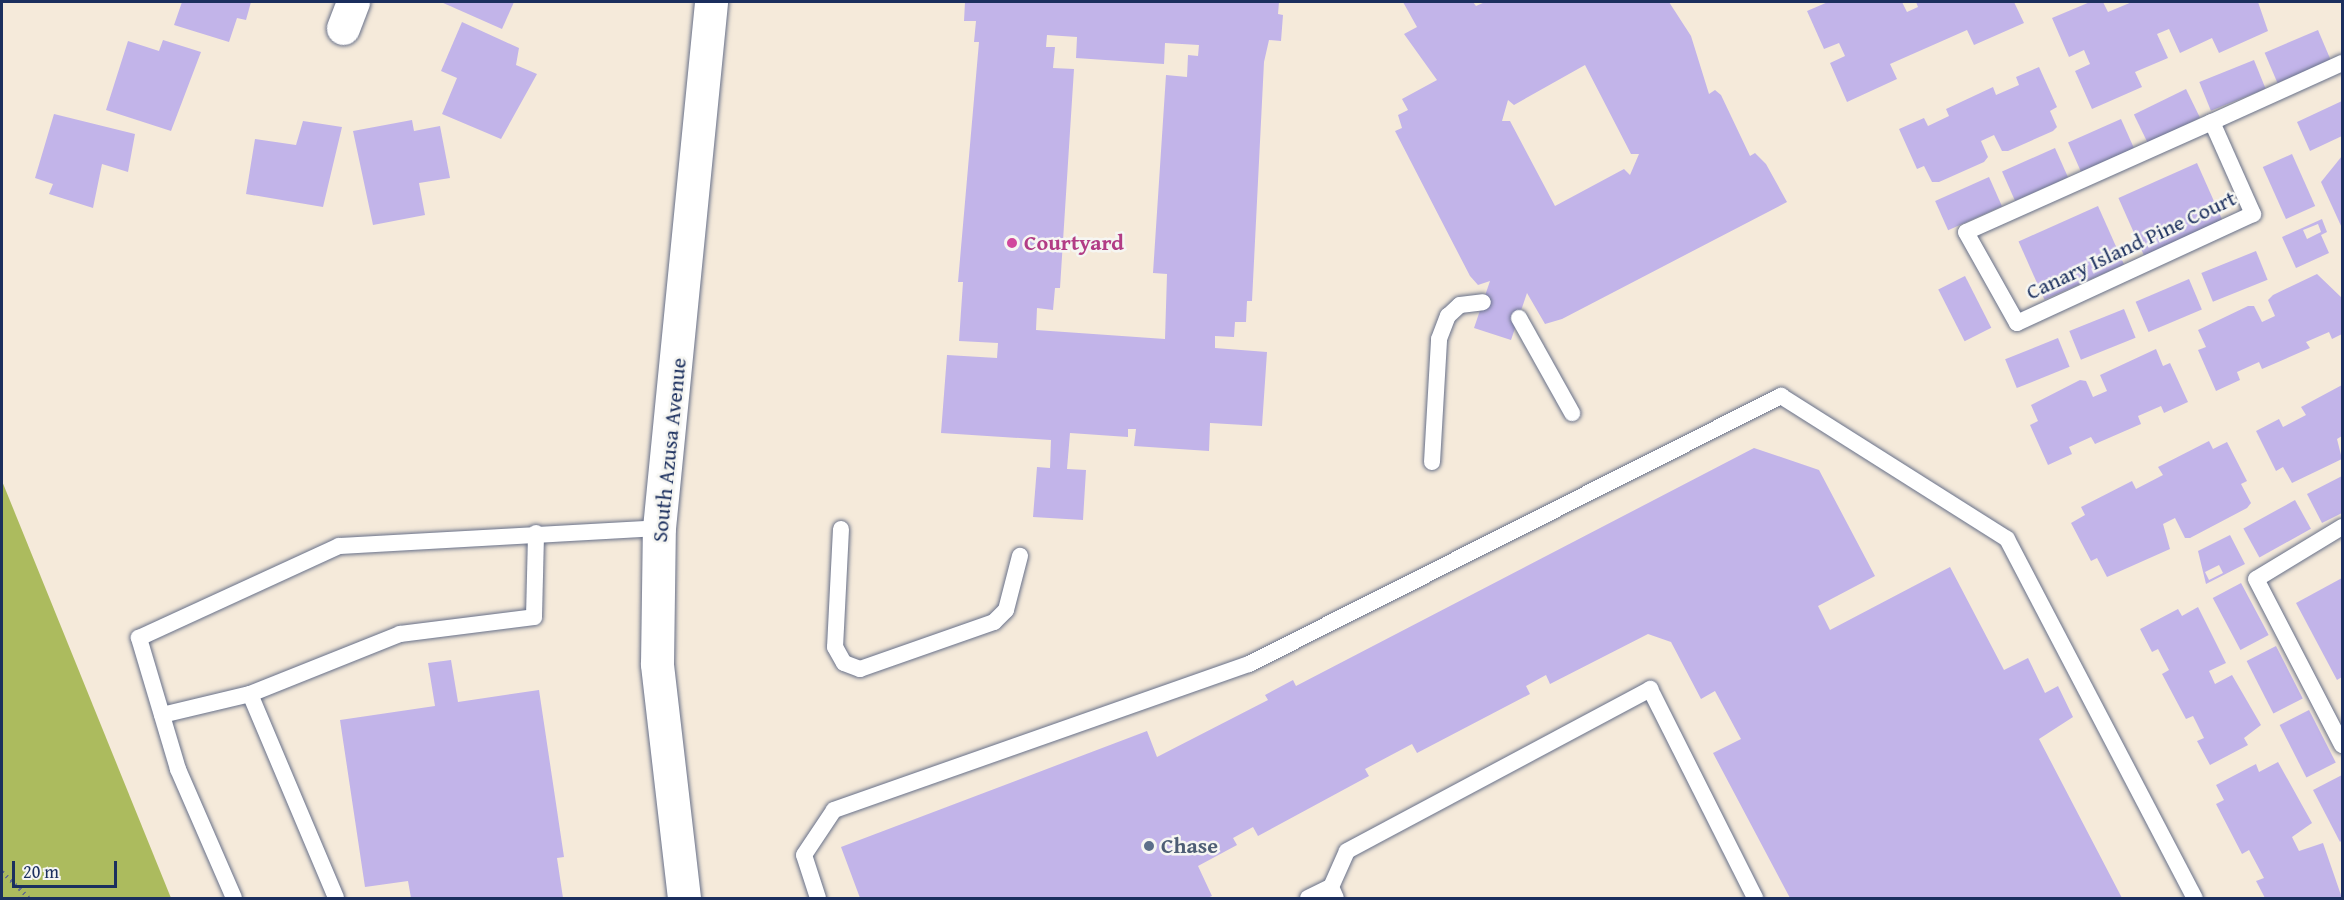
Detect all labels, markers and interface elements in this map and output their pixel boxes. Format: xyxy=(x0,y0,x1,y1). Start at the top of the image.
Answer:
street label: Canary Island Pine Court xyxy=(2022,185,2240,305)
place label: Courtyard xyxy=(1024,230,1124,256)
marker: Courtyard xyxy=(1005,236,1019,250)
street label: South Azusa Avenue xyxy=(646,356,692,544)
place label: Chase xyxy=(1161,833,1218,859)
marker: Chase xyxy=(1142,839,1156,853)
scale bar xyxy=(15,849,120,887)
text: 20 m xyxy=(23,858,59,885)

